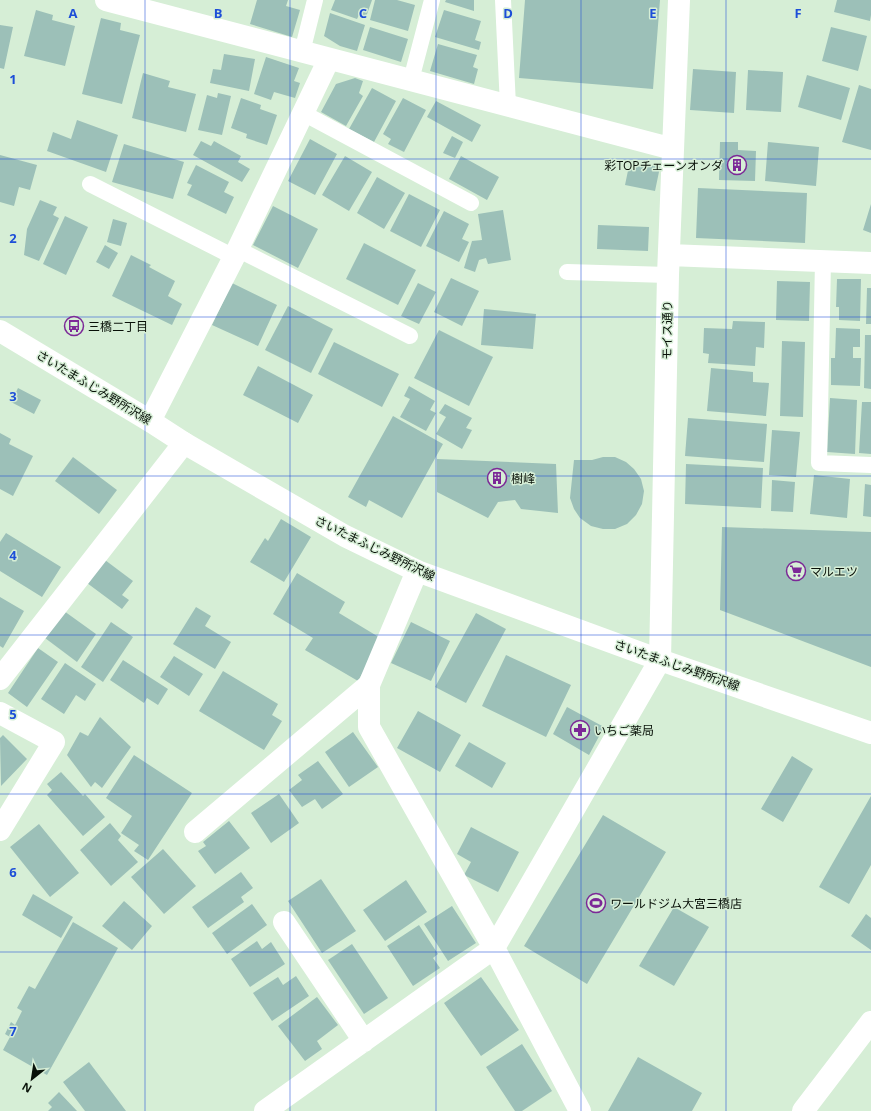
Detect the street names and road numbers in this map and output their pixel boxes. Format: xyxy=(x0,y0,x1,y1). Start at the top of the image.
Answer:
street label: モイス通り xyxy=(658,300,676,360)
street label: さいたまふじみ野所沢線 xyxy=(33,346,155,428)
street label: さいたまふじみ野所沢線 xyxy=(312,512,438,584)
street label: さいたまふじみ野所沢線 xyxy=(612,636,742,694)

